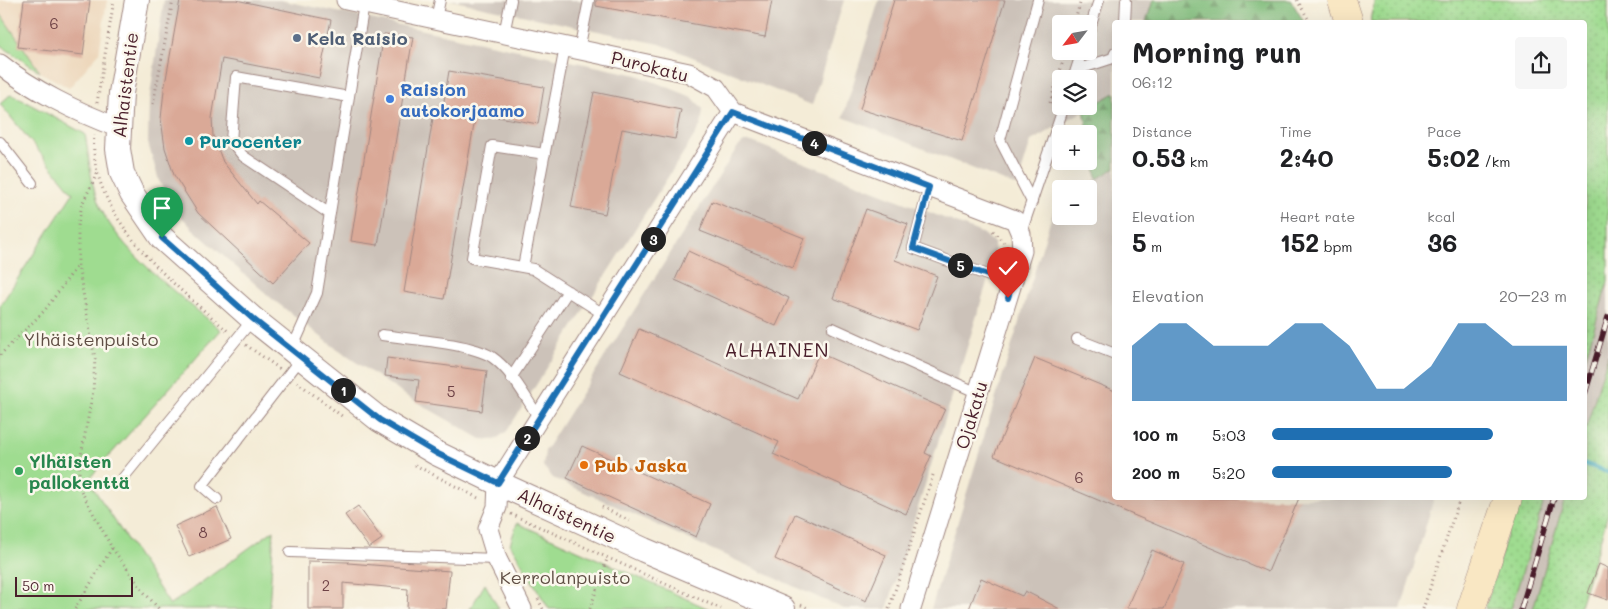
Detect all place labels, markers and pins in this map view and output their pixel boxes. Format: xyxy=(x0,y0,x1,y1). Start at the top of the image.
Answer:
place label: Kela Raisio xyxy=(307,26,408,50)
marker: Kela Raisio xyxy=(291,32,303,44)
place label: Raision autokorjaamo xyxy=(400,77,524,122)
marker: Raision autokorjaamo xyxy=(384,93,396,105)
place label: Purocenter xyxy=(199,129,302,153)
pin: 4 xyxy=(802,130,826,156)
marker: Purocenter xyxy=(183,135,195,147)
pin xyxy=(141,187,183,238)
pin: 3 xyxy=(640,226,666,252)
pin xyxy=(987,247,1029,298)
pin: 5 xyxy=(948,252,972,278)
pin: 1 xyxy=(330,378,356,402)
pin: 2 xyxy=(514,426,540,450)
place label: Ylhäisten pallokenttä xyxy=(29,449,130,494)
place label: Pub Jaska xyxy=(594,453,687,477)
marker: Pub Jaska xyxy=(578,459,590,471)
marker: Ylhäisten pallokenttä xyxy=(13,465,25,477)

